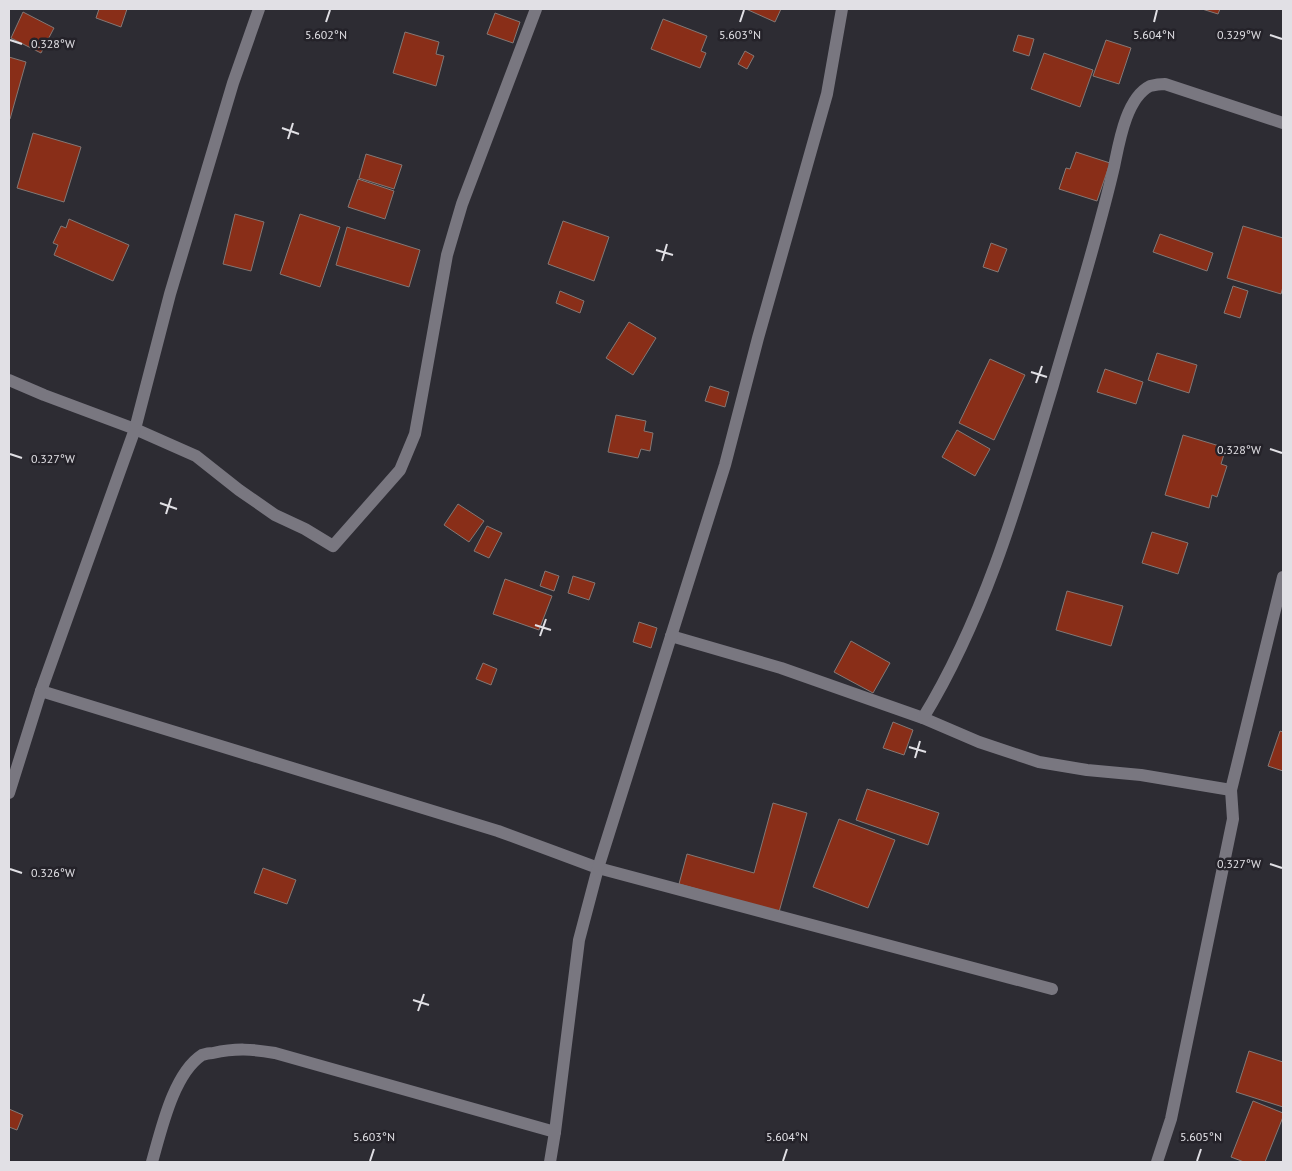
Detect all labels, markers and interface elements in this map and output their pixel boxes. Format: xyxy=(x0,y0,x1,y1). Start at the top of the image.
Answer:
text: 5.602°N xyxy=(305,27,347,42)
text: 5.603°N xyxy=(719,27,761,42)
text: 5.604°N xyxy=(1133,27,1175,42)
text: 0.329°W xyxy=(1217,27,1261,42)
text: 0.328°W xyxy=(31,36,75,51)
text: 0.328°W xyxy=(1217,442,1261,457)
text: 0.327°W xyxy=(31,451,75,466)
text: 0.327°W xyxy=(1217,856,1261,871)
text: 0.326°W xyxy=(31,865,75,880)
text: 5.603°N xyxy=(353,1129,395,1144)
text: 5.604°N xyxy=(766,1129,808,1144)
text: 5.605°N xyxy=(1180,1129,1222,1144)

